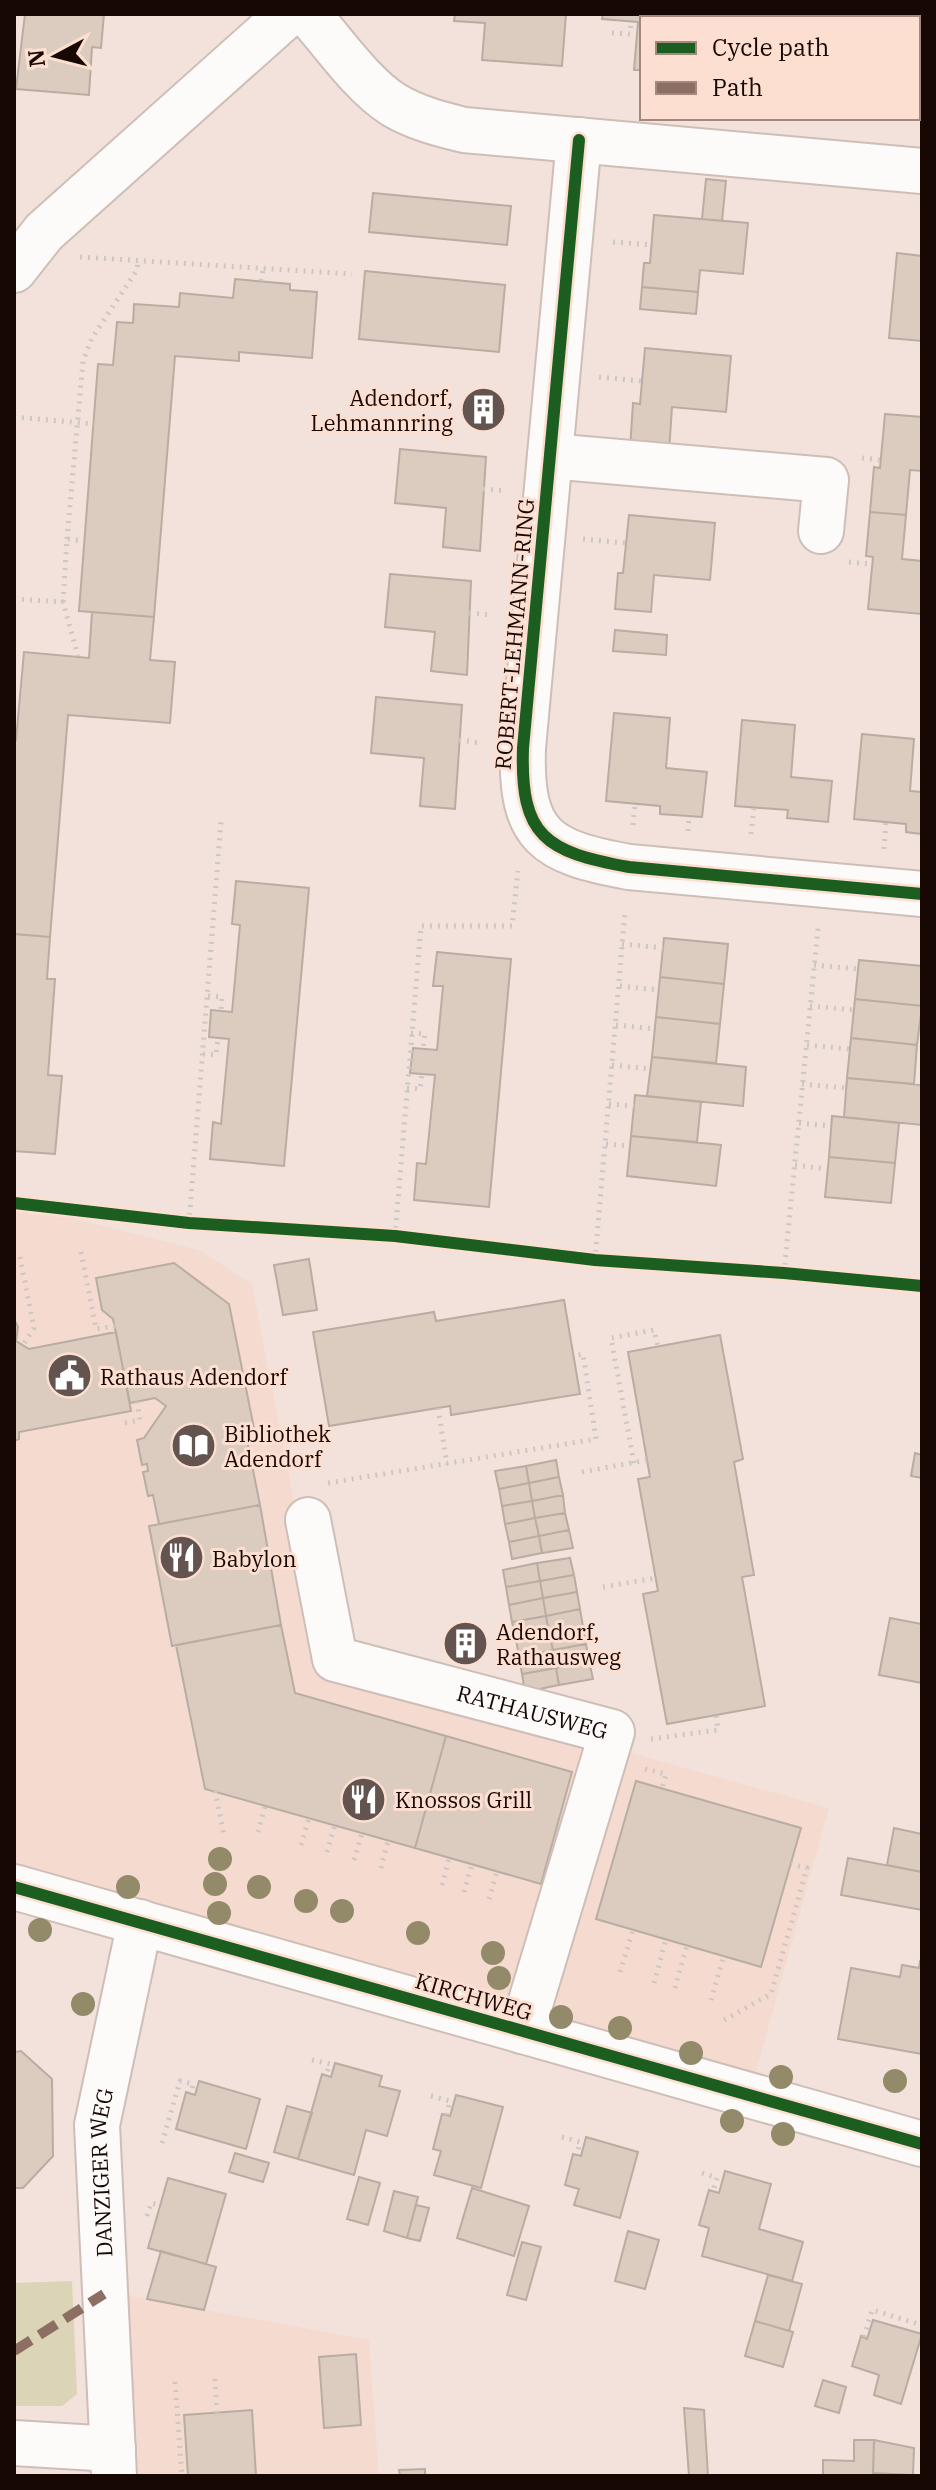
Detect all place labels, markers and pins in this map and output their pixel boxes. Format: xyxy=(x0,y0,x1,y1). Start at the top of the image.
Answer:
place label: Adendorf, Lehmannring xyxy=(311,383,453,437)
building icon: Adendorf, Lehmannring xyxy=(460,386,508,434)
public building icon: Rathaus Adendorf xyxy=(45,1352,93,1400)
place label: Rathaus Adendorf xyxy=(100,1362,288,1391)
place label: Bibliothek Adendorf xyxy=(224,1419,331,1473)
library icon: Bibliothek Adendorf xyxy=(169,1422,217,1470)
restaurant icon: Babylon xyxy=(157,1534,205,1582)
place label: Babylon xyxy=(212,1544,296,1573)
place label: Adendorf, Rathausweg xyxy=(496,1617,621,1671)
building icon: Adendorf, Rathausweg xyxy=(441,1620,489,1668)
restaurant icon: Knossos Grill xyxy=(340,1775,388,1823)
place label: Knossos Grill xyxy=(395,1785,532,1814)

